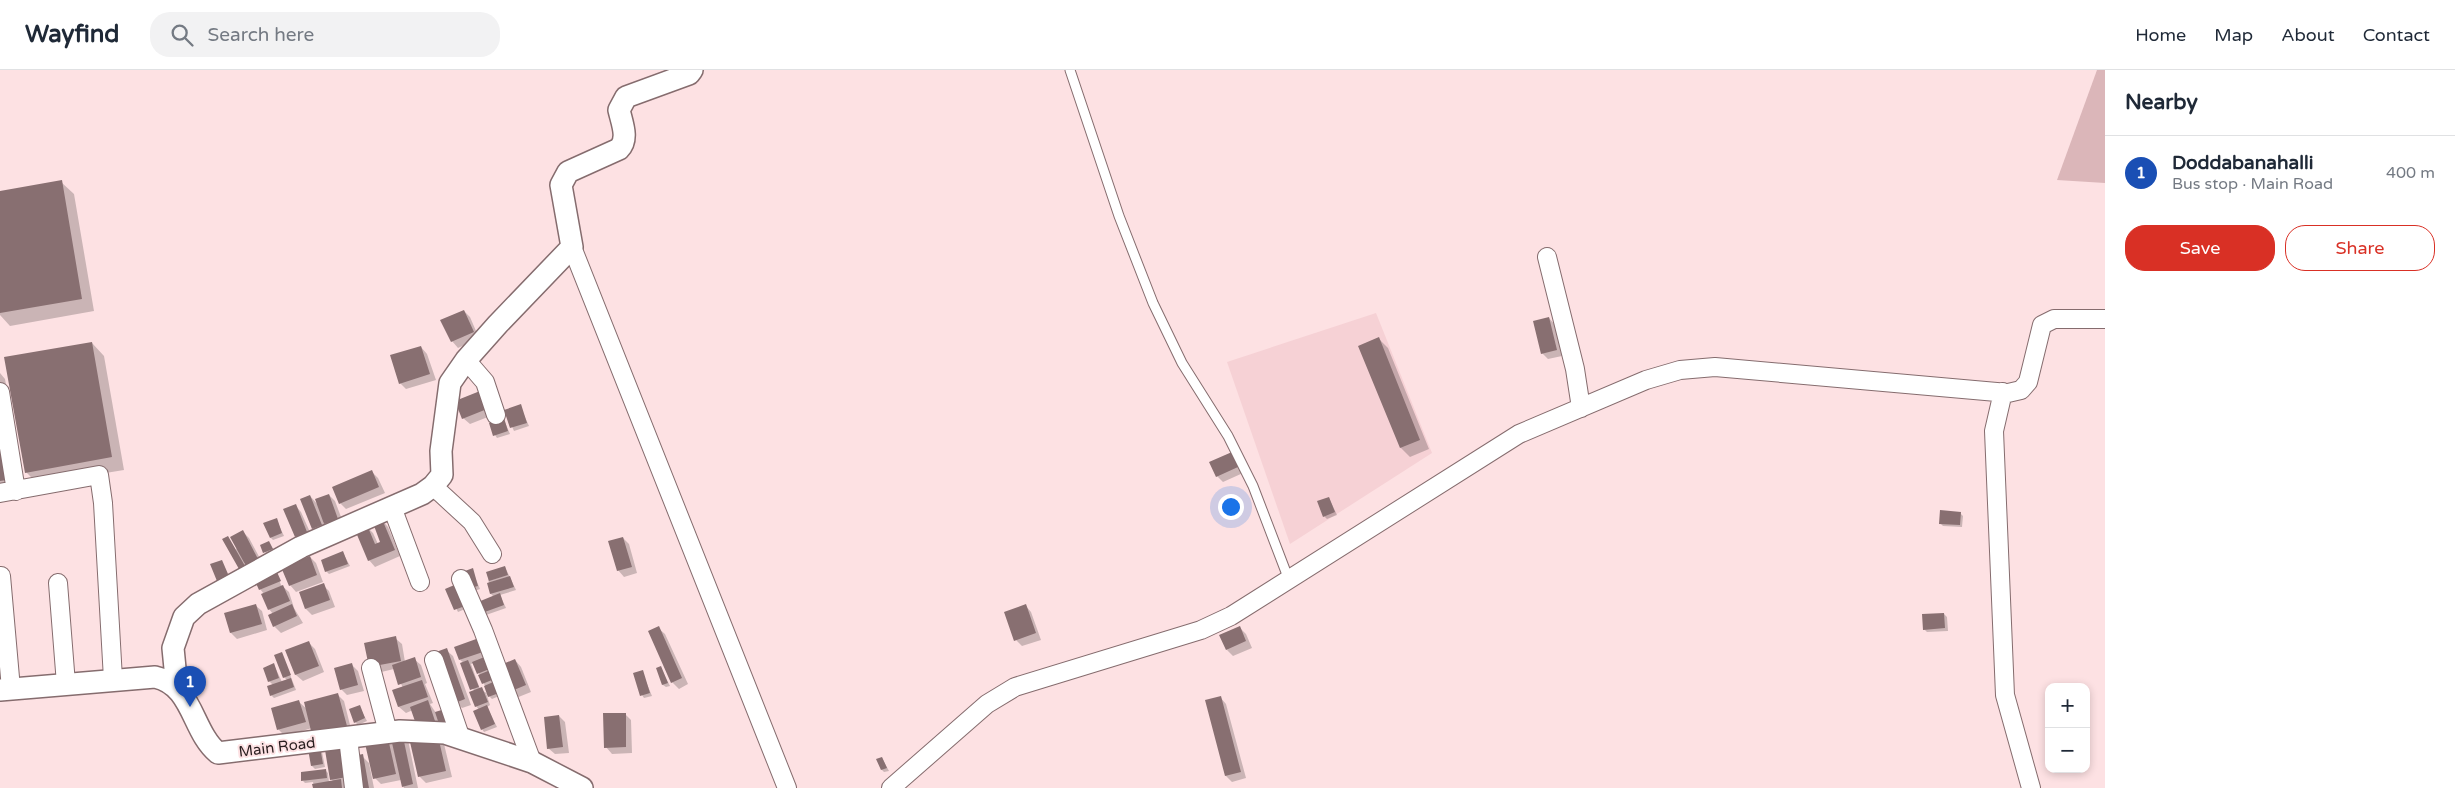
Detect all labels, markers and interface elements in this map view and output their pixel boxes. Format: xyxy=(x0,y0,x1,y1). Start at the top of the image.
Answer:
search box xyxy=(150,12,500,57)
text: Wayfind xyxy=(25,20,120,49)
icon: search xyxy=(168,21,196,49)
text: Search here xyxy=(208,24,314,46)
text: Home xyxy=(2135,24,2186,46)
text: Map xyxy=(2214,24,2253,46)
text: About xyxy=(2281,24,2335,46)
text: Contact xyxy=(2363,24,2430,46)
text: Nearby xyxy=(2125,90,2198,115)
text: Doddabanahalli xyxy=(2172,152,2313,174)
text: 1 xyxy=(2136,163,2146,183)
text: 400 m xyxy=(2386,163,2435,183)
text: Bus stop · Main Road xyxy=(2172,174,2333,194)
button: Save xyxy=(2125,225,2275,271)
button: Share xyxy=(2285,225,2435,271)
your location xyxy=(1218,494,1244,520)
pin: 1 xyxy=(174,666,206,707)
map controls xyxy=(2045,683,2090,773)
button: + xyxy=(2045,683,2090,728)
button: − xyxy=(2045,728,2090,773)
street label: Main Road xyxy=(237,733,317,761)

